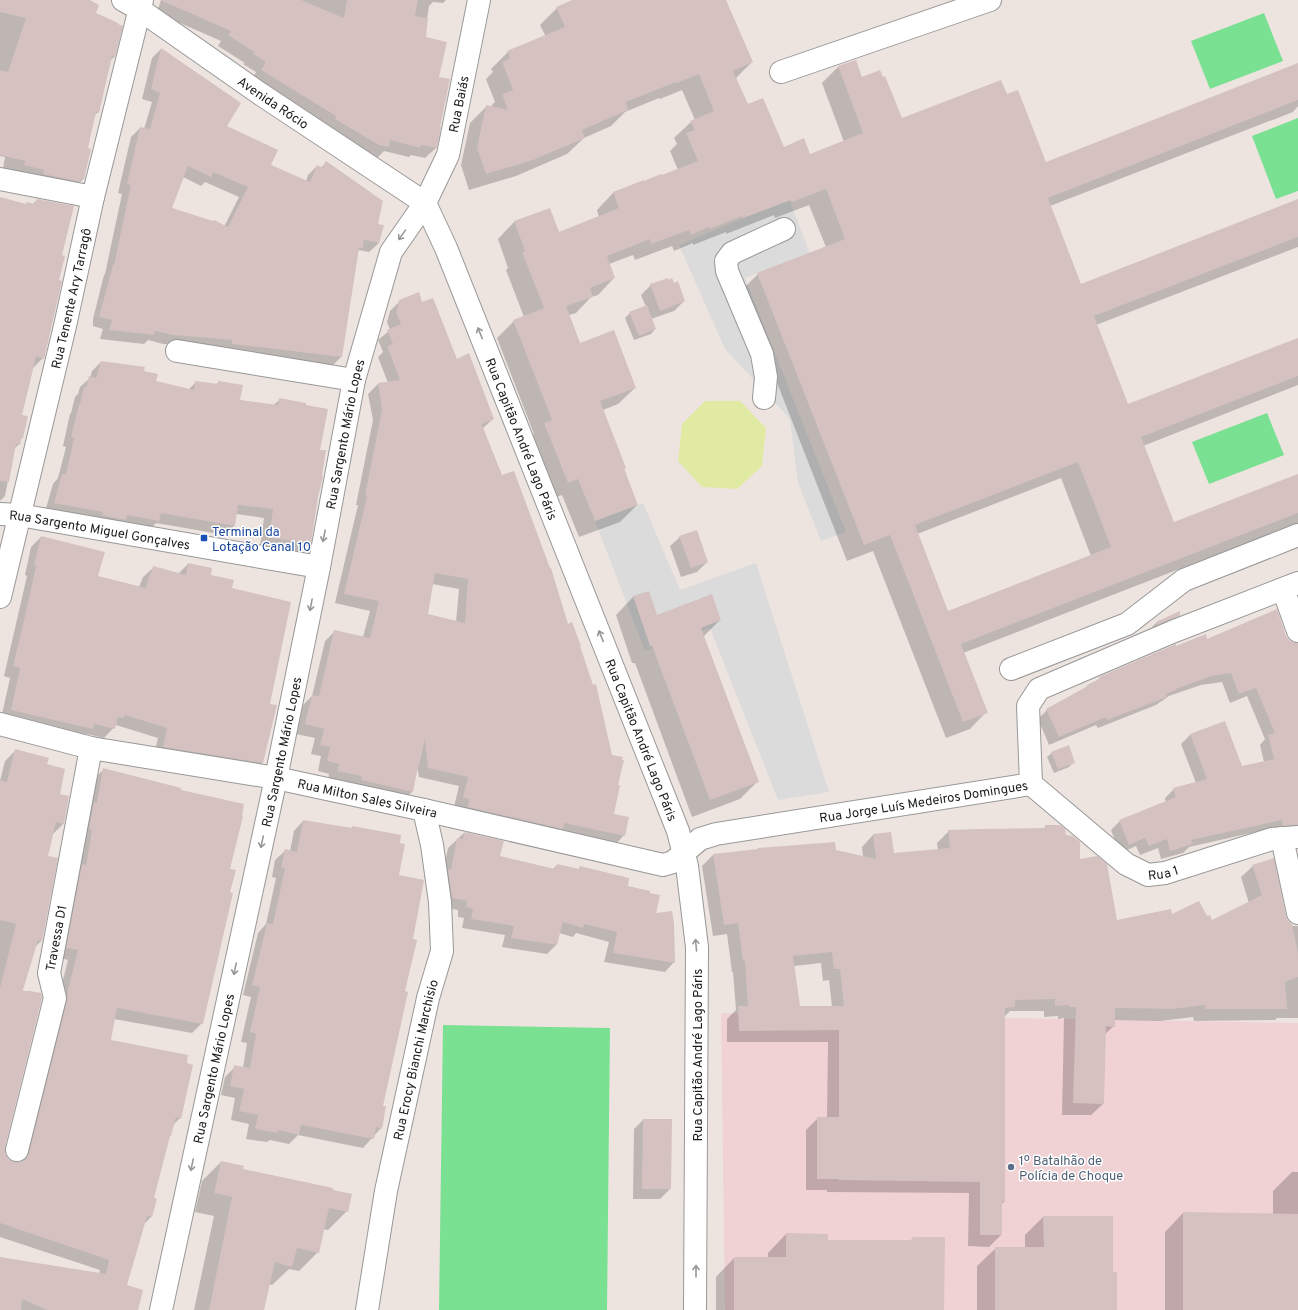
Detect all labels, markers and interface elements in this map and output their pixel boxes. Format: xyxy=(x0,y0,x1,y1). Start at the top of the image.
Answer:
street label: Avenida Rócio xyxy=(234,74,311,134)
street label: Rua Baiás xyxy=(447,75,474,134)
street label: Rua Tenente Ary Tarragô xyxy=(49,227,96,371)
one-way arrow xyxy=(398,230,406,241)
one-way arrow xyxy=(476,327,483,339)
street label: Rua Capitão André Lago Páris xyxy=(481,356,560,523)
street label: Rua Sargento Mário Lopes xyxy=(324,358,370,511)
street label: Rua Sargento Miguel Gonçalves xyxy=(9,508,191,555)
place label: Terminal da Lotação Canal 10 xyxy=(212,525,311,556)
one-way arrow xyxy=(320,529,328,542)
marker: Terminal da Lotação Canal 10 xyxy=(199,533,209,543)
one-way arrow xyxy=(307,598,315,611)
one-way arrow xyxy=(596,630,604,642)
street label: Rua Capitão André Lago Páris xyxy=(600,657,679,824)
street label: Rua Sargento Mário Lopes xyxy=(260,676,306,829)
street label: Rua Milton Sales Silveira xyxy=(296,777,438,823)
street label: Rua Jorge Luís Medeiros Domingues xyxy=(818,779,1029,827)
one-way arrow xyxy=(258,836,266,849)
street label: Rua 1 xyxy=(1147,863,1181,885)
street label: Travessa D1 xyxy=(43,904,72,973)
one-way arrow xyxy=(693,939,700,952)
one-way arrow xyxy=(230,963,238,976)
street label: Rua Capitão André Lago Páris xyxy=(691,969,707,1141)
street label: Rua Erocy Bianchi Marchisio xyxy=(391,978,443,1142)
street label: Rua Sargento Mário Lopes xyxy=(191,993,239,1145)
place label: 1º Batalhão de Polícia de Choque xyxy=(1019,1154,1123,1185)
one-way arrow xyxy=(188,1158,196,1171)
marker: 1º Batalhão de Polícia de Choque xyxy=(1006,1162,1016,1172)
one-way arrow xyxy=(692,1265,700,1278)

